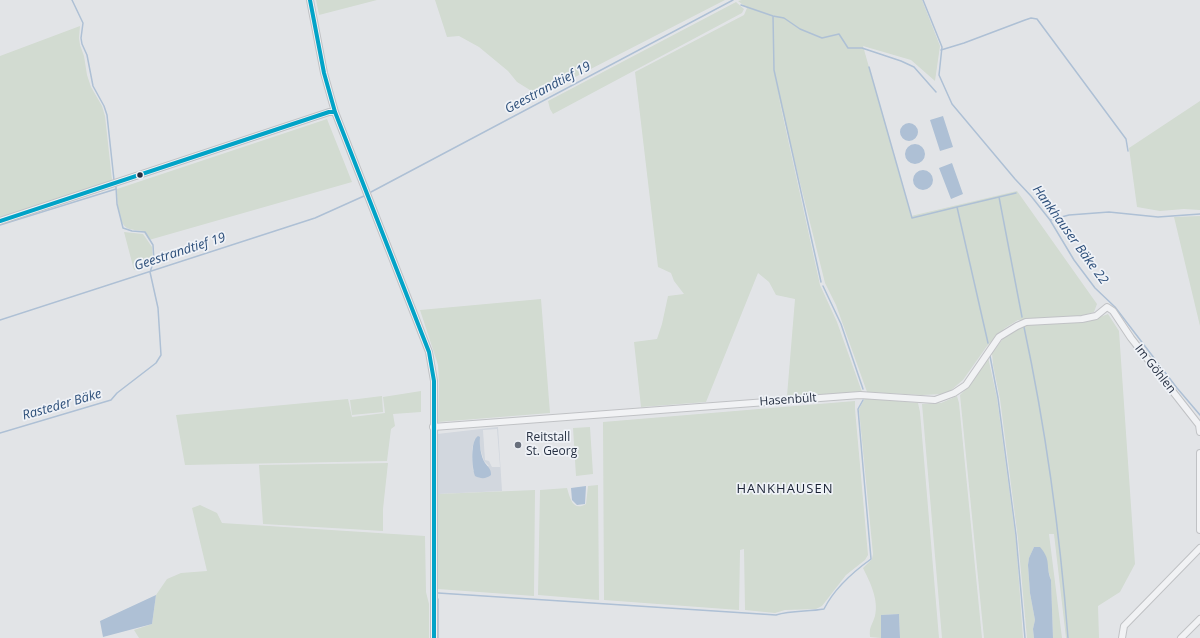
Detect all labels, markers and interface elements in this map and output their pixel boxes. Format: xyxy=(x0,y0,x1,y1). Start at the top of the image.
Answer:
water label: Geestrandtief 19 xyxy=(502,59,594,117)
unlabelled marker xyxy=(135,170,145,180)
water label: Hankhauser Bäke 22 xyxy=(1029,182,1111,288)
water label: Geestrandtief 19 xyxy=(132,230,228,274)
street label: Im Göhlen xyxy=(1131,342,1179,396)
water label: Rasteder Bäke xyxy=(21,386,103,424)
street label: Hasenbült xyxy=(759,391,817,409)
place label: Reitstall St. Georg xyxy=(526,431,577,459)
marker: Reitstall St. Georg xyxy=(513,440,523,450)
district label: HANKHAUSEN xyxy=(737,481,833,497)

